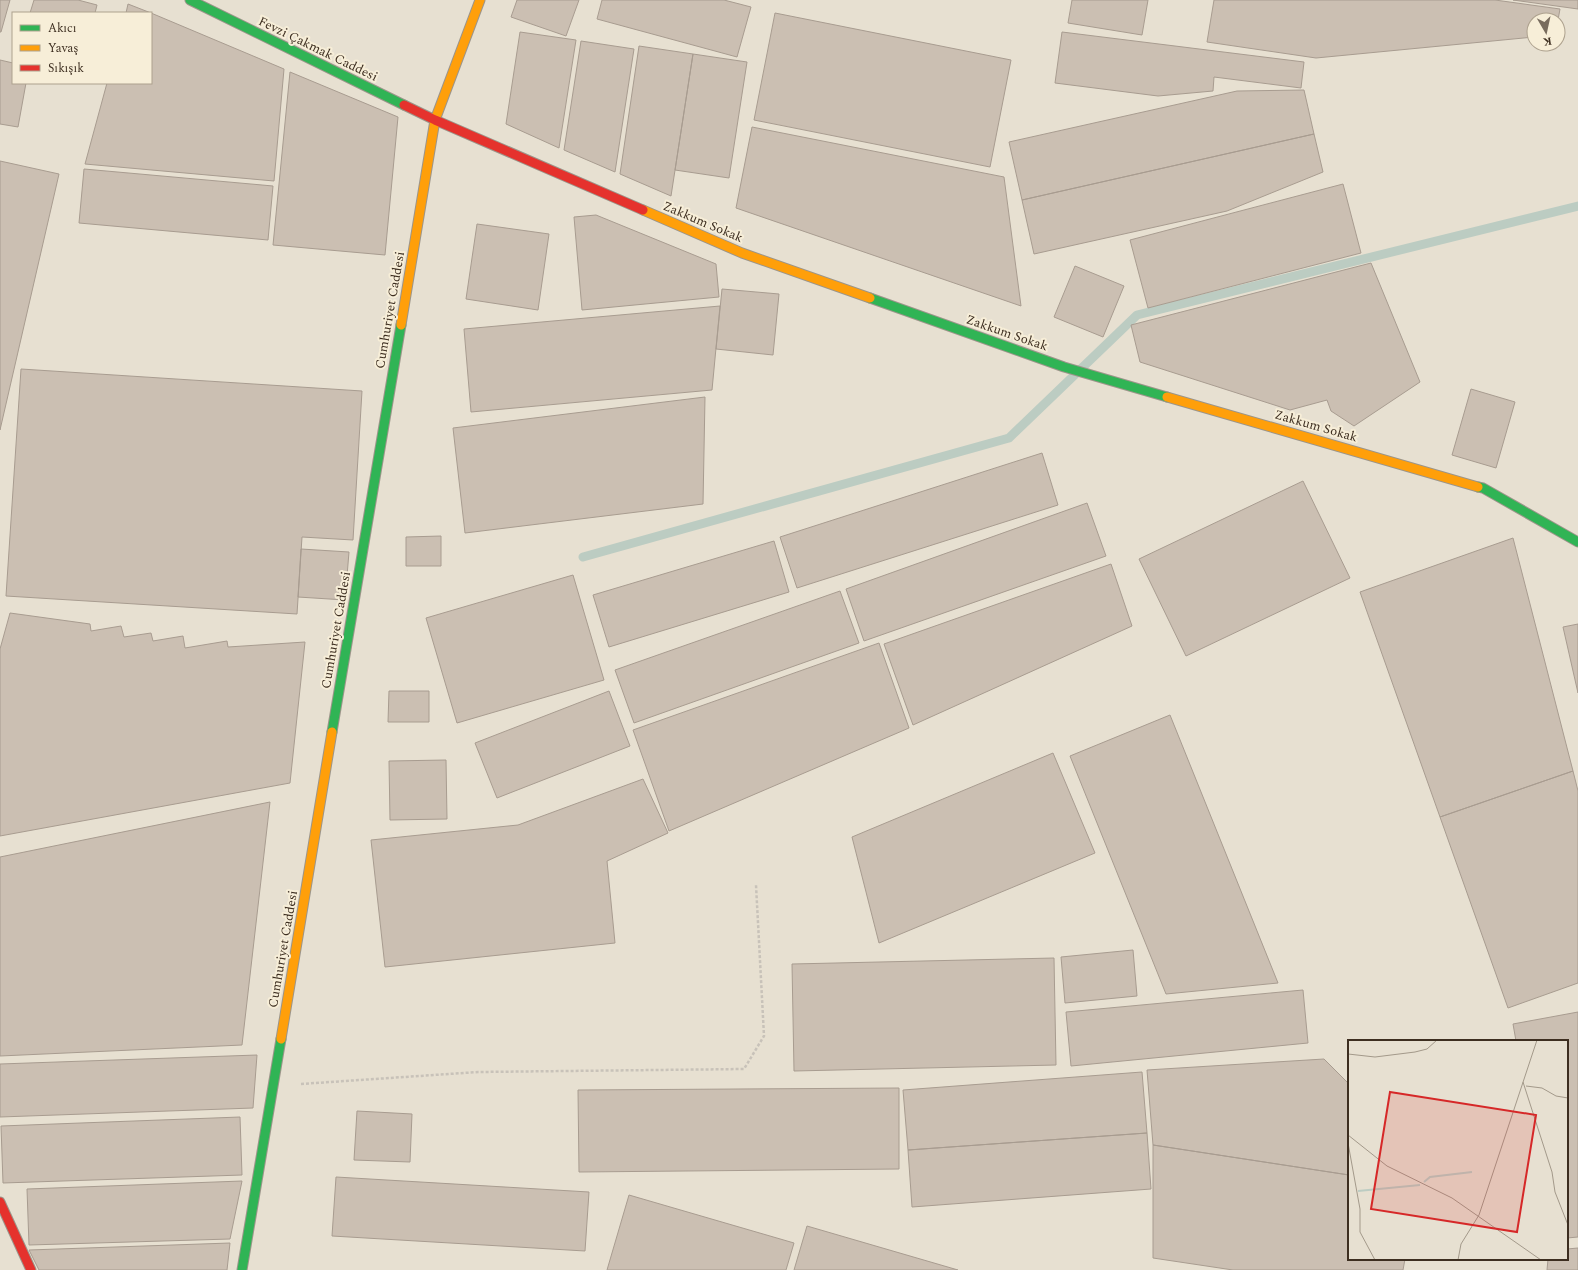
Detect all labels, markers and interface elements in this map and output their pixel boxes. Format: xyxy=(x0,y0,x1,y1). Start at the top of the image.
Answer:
street label: Fevzi Çakmak Caddesi xyxy=(255,11,381,87)
legend xyxy=(12,12,152,84)
north arrow xyxy=(1526,12,1566,52)
text: Akıcı xyxy=(48,19,77,38)
text: K xyxy=(1541,32,1553,51)
text: Yavaş xyxy=(48,39,78,58)
text: Sıkışık xyxy=(48,59,84,78)
street label: Zakkum Sokak xyxy=(660,196,746,248)
street label: Cumhuriyet Caddesi xyxy=(370,250,410,370)
street label: Zakkum Sokak xyxy=(963,310,1051,356)
street label: Zakkum Sokak xyxy=(1272,405,1360,447)
street label: Cumhuriyet Caddesi xyxy=(316,570,356,690)
street label: Cumhuriyet Caddesi xyxy=(263,889,303,1009)
inset map xyxy=(1348,1040,1568,1260)

